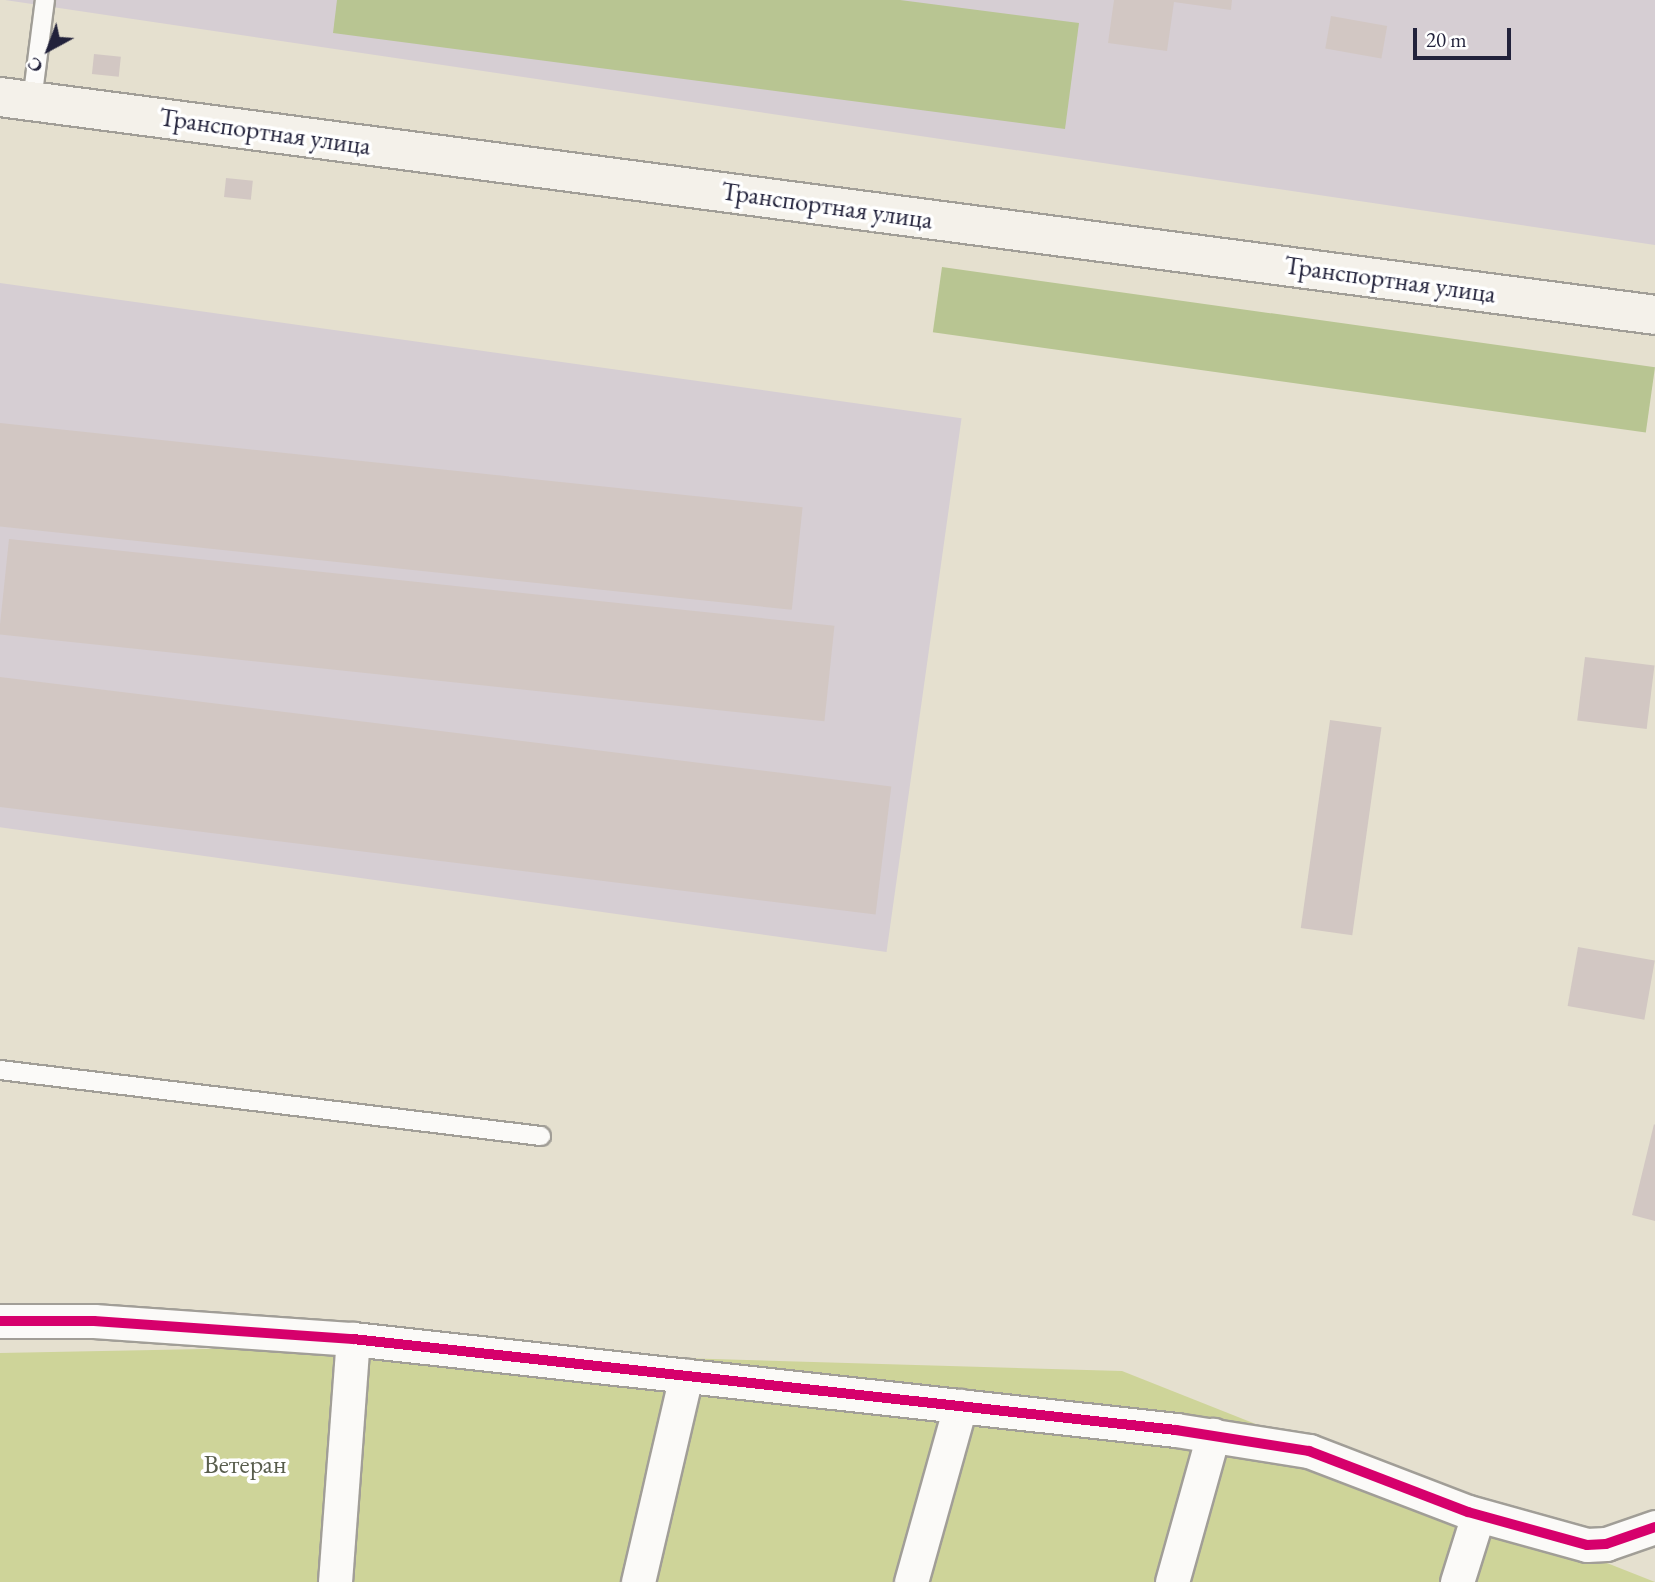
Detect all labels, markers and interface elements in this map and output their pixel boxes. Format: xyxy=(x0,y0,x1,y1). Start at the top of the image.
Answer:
north arrow xyxy=(14,14,84,84)
scale bar xyxy=(1417,14,1515,58)
text: 20 m xyxy=(1426,26,1467,53)
text: С xyxy=(22,51,48,79)
street label: Транспортная улица xyxy=(157,102,373,162)
street label: Транспортная улица xyxy=(719,176,935,236)
street label: Транспортная улица xyxy=(1282,250,1498,310)
park label: Ветеран xyxy=(203,1449,287,1481)

